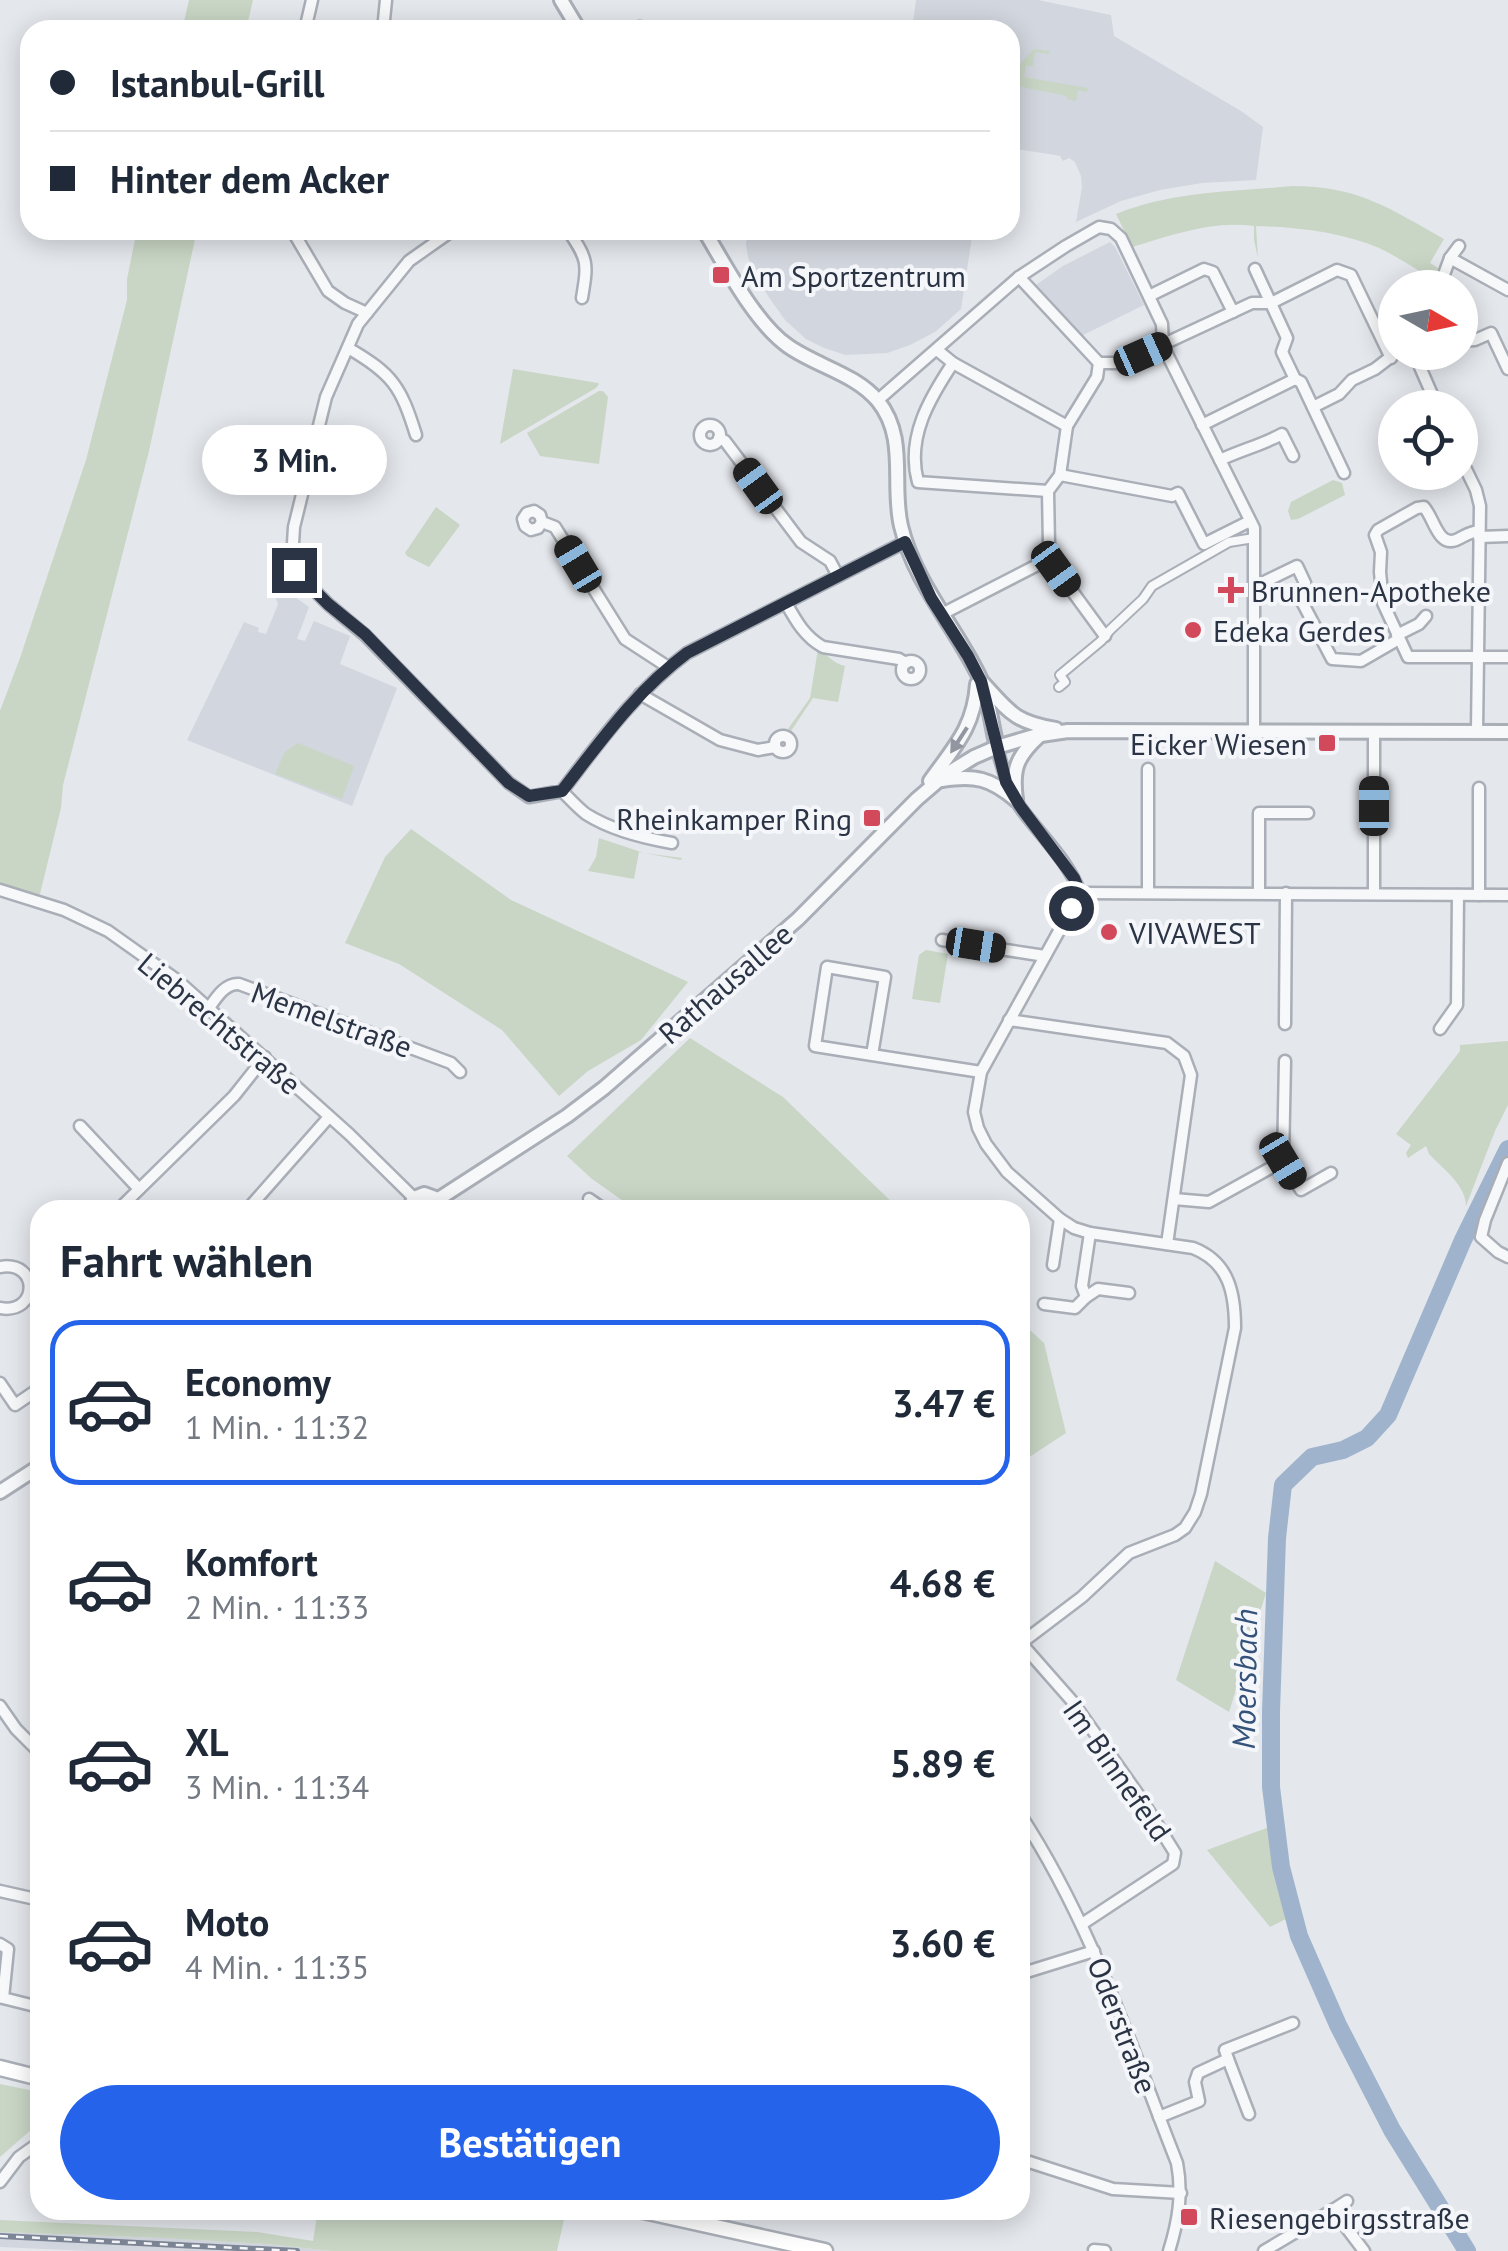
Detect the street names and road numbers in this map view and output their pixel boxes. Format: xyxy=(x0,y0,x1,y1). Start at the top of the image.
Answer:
street label: Rathausallee xyxy=(650,914,800,1052)
street label: Liebrechtstraße xyxy=(130,943,310,1103)
street label: Memelstraße xyxy=(246,972,418,1066)
street label: Im Binnefeld xyxy=(1055,1692,1181,1848)
street label: Oderstraße xyxy=(1079,1951,1167,2099)

